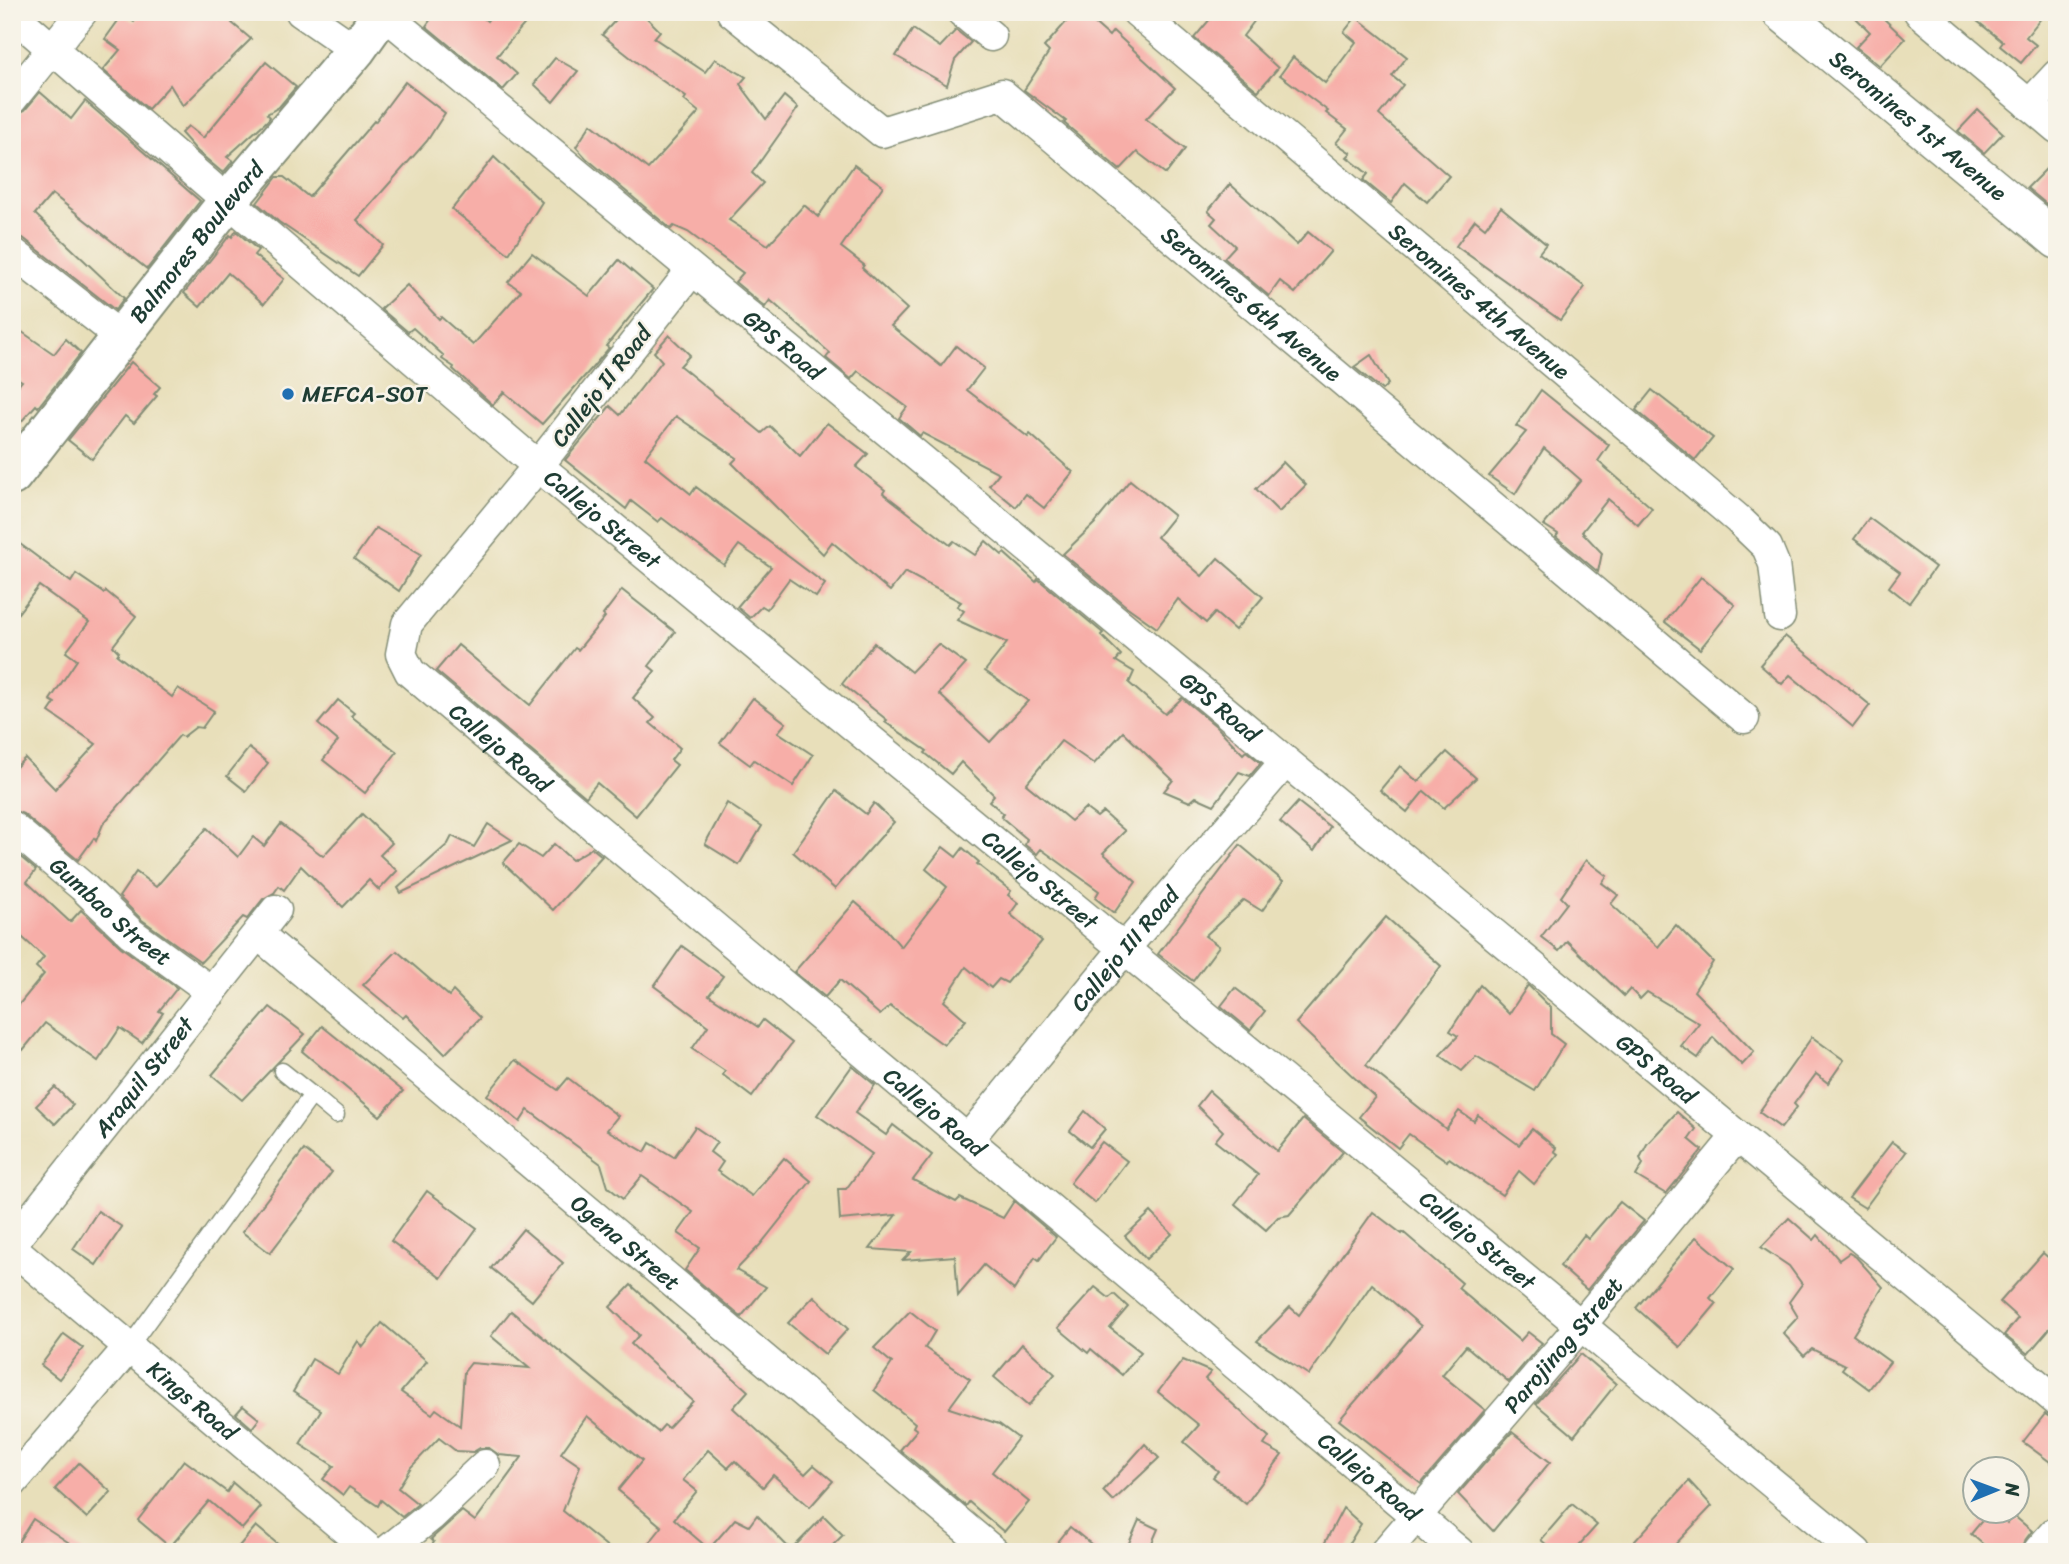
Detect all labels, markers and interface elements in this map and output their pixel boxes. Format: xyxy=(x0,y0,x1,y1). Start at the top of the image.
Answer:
street label: Seromines 1st Avenue xyxy=(1819,39,2016,212)
street label: Balmores Boulevard xyxy=(119,150,276,333)
street label: Seromines 4th Avenue xyxy=(1379,212,1580,391)
street label: Seromines 6th Avenue xyxy=(1151,215,1351,393)
street label: GPS Road xyxy=(733,299,834,393)
street label: Callejo II Road xyxy=(540,315,664,457)
place label: MEFCA-SOT xyxy=(302,374,429,415)
marker: MEFCA-SOT xyxy=(280,386,296,402)
street label: Callejo Street xyxy=(534,459,671,581)
street label: GPS Road xyxy=(1170,661,1271,755)
street label: Callejo Road xyxy=(439,692,562,805)
street label: Callejo Street xyxy=(972,819,1109,942)
street label: Gumbao Street xyxy=(40,846,181,978)
street label: Callejo III Road xyxy=(1060,876,1192,1021)
street label: Araquil Street xyxy=(82,1006,206,1148)
street label: GPS Road xyxy=(1606,1023,1707,1117)
street label: Callejo Road xyxy=(874,1057,997,1169)
street label: Callejo Street xyxy=(1410,1180,1546,1303)
street label: Ogena Street xyxy=(561,1184,690,1302)
street label: Parojinog Street xyxy=(1493,1268,1634,1423)
street label: Kings Road xyxy=(137,1350,248,1453)
street label: Callejo Road xyxy=(1308,1421,1431,1534)
north arrow xyxy=(1960,1456,2030,1526)
text: N xyxy=(1996,1482,2029,1497)

